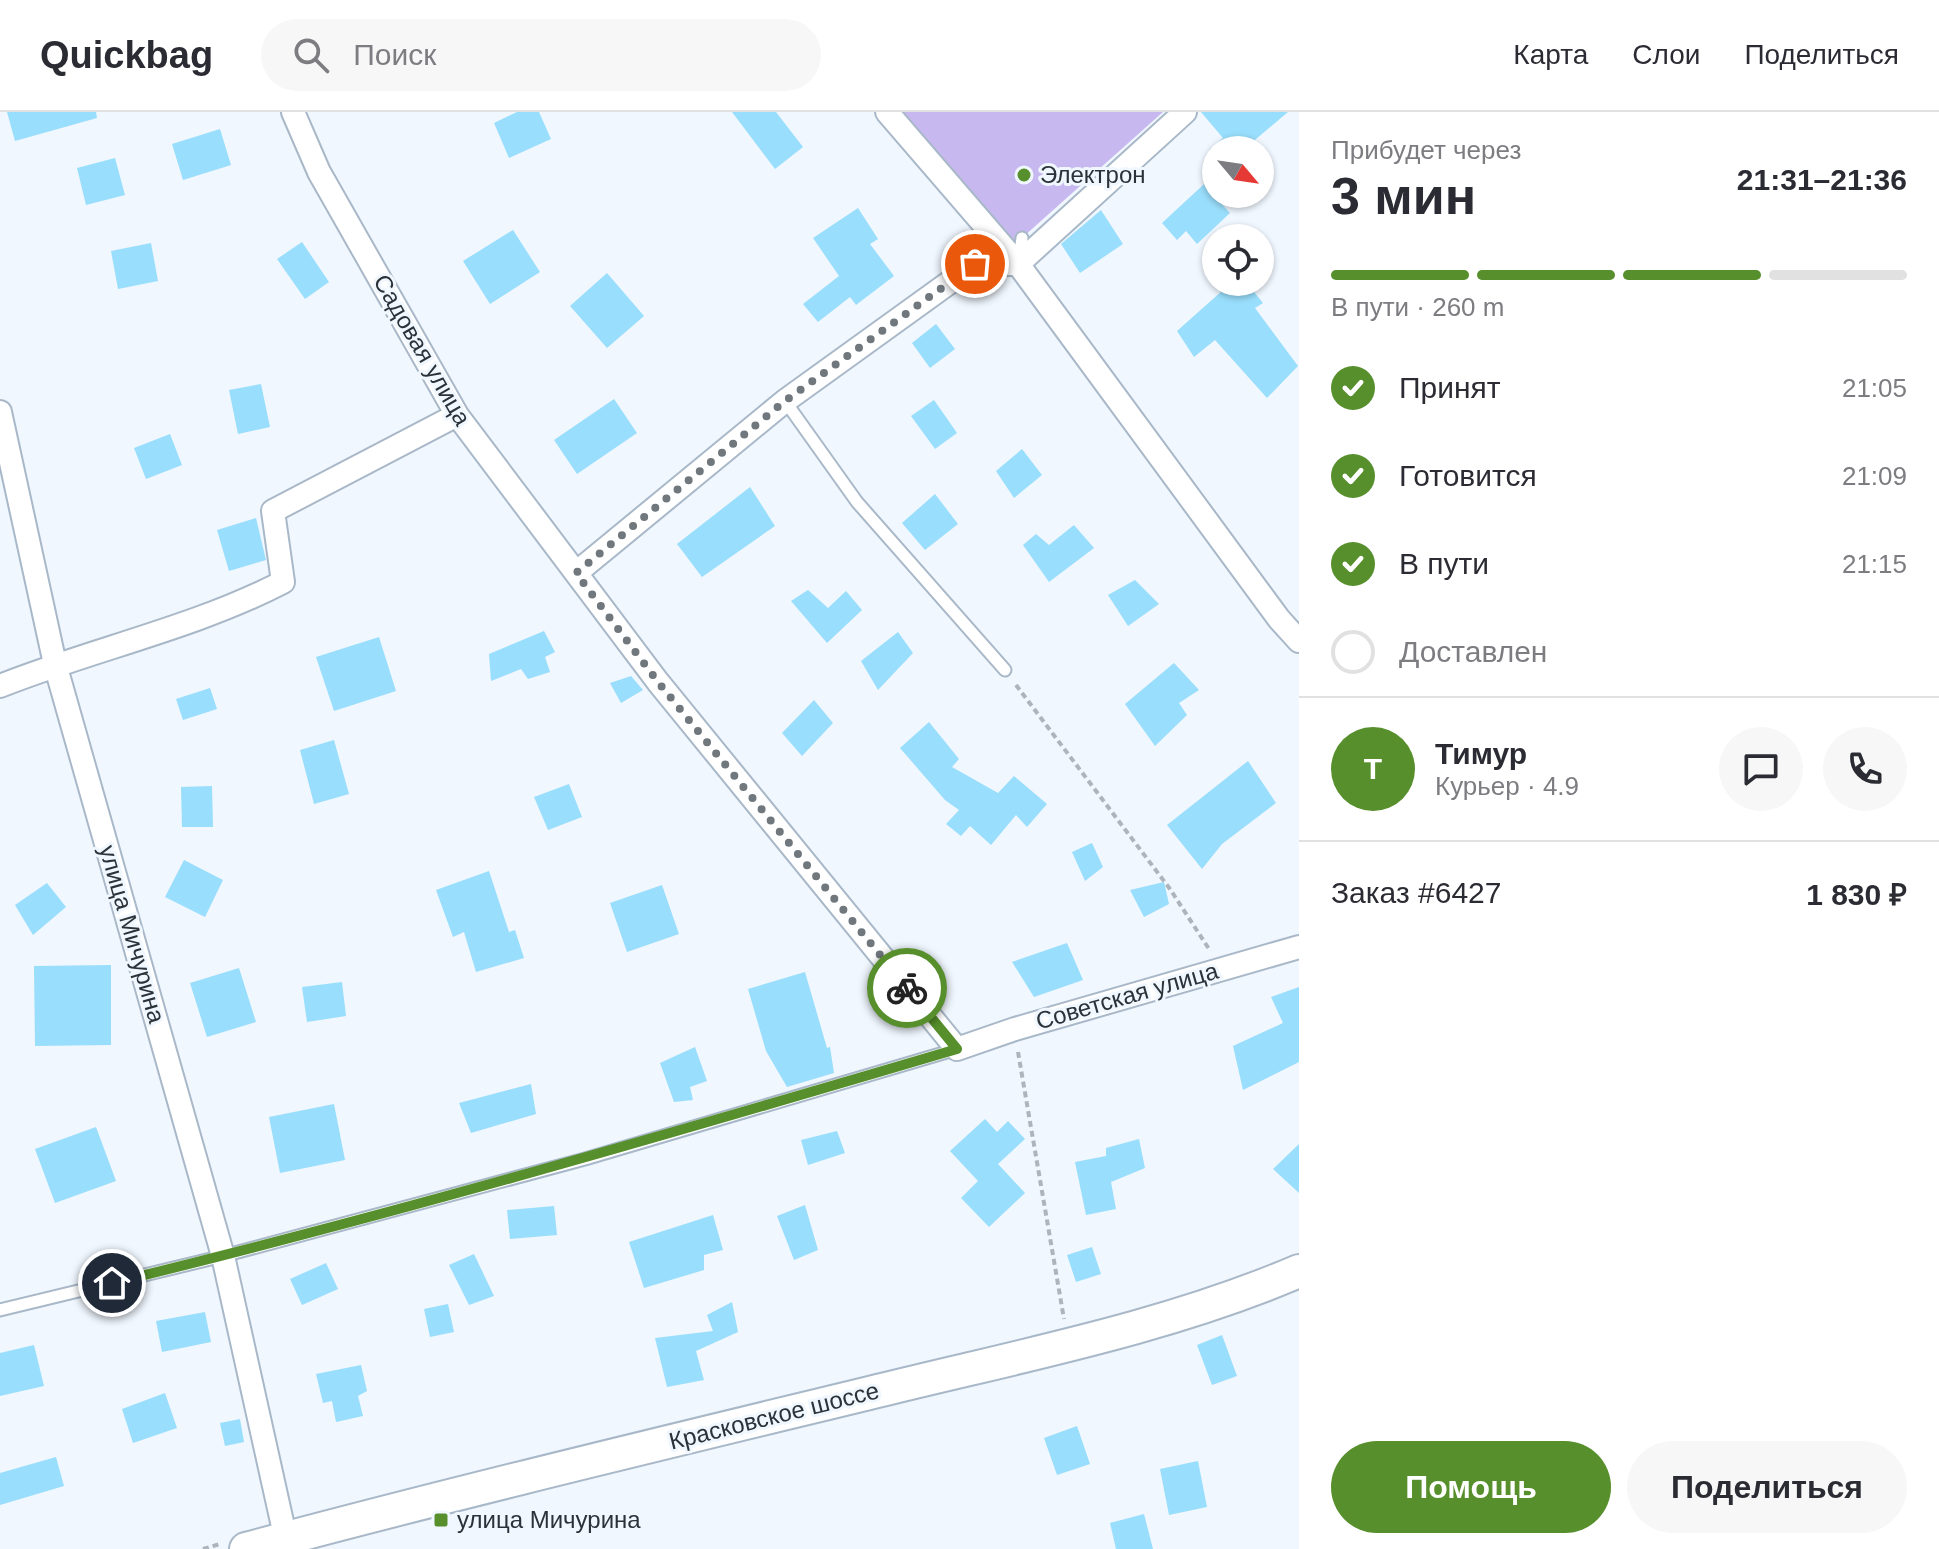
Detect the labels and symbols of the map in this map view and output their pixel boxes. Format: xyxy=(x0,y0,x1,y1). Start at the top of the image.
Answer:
north arrow xyxy=(1202,136,1274,208)
place label: Электрон xyxy=(1040,161,1146,188)
marker: Электрон xyxy=(1015,166,1033,184)
pin xyxy=(941,230,1009,298)
street label: Садовая улица xyxy=(368,269,477,431)
street label: улица Мичурина xyxy=(94,842,171,1026)
courier xyxy=(867,948,947,1028)
street label: Советская улица xyxy=(1033,956,1222,1034)
pin xyxy=(78,1249,146,1317)
street label: Красковское шоссе xyxy=(666,1376,882,1455)
place label: улица Мичурина xyxy=(457,1506,641,1533)
marker: улица Мичурина xyxy=(432,1511,450,1529)

